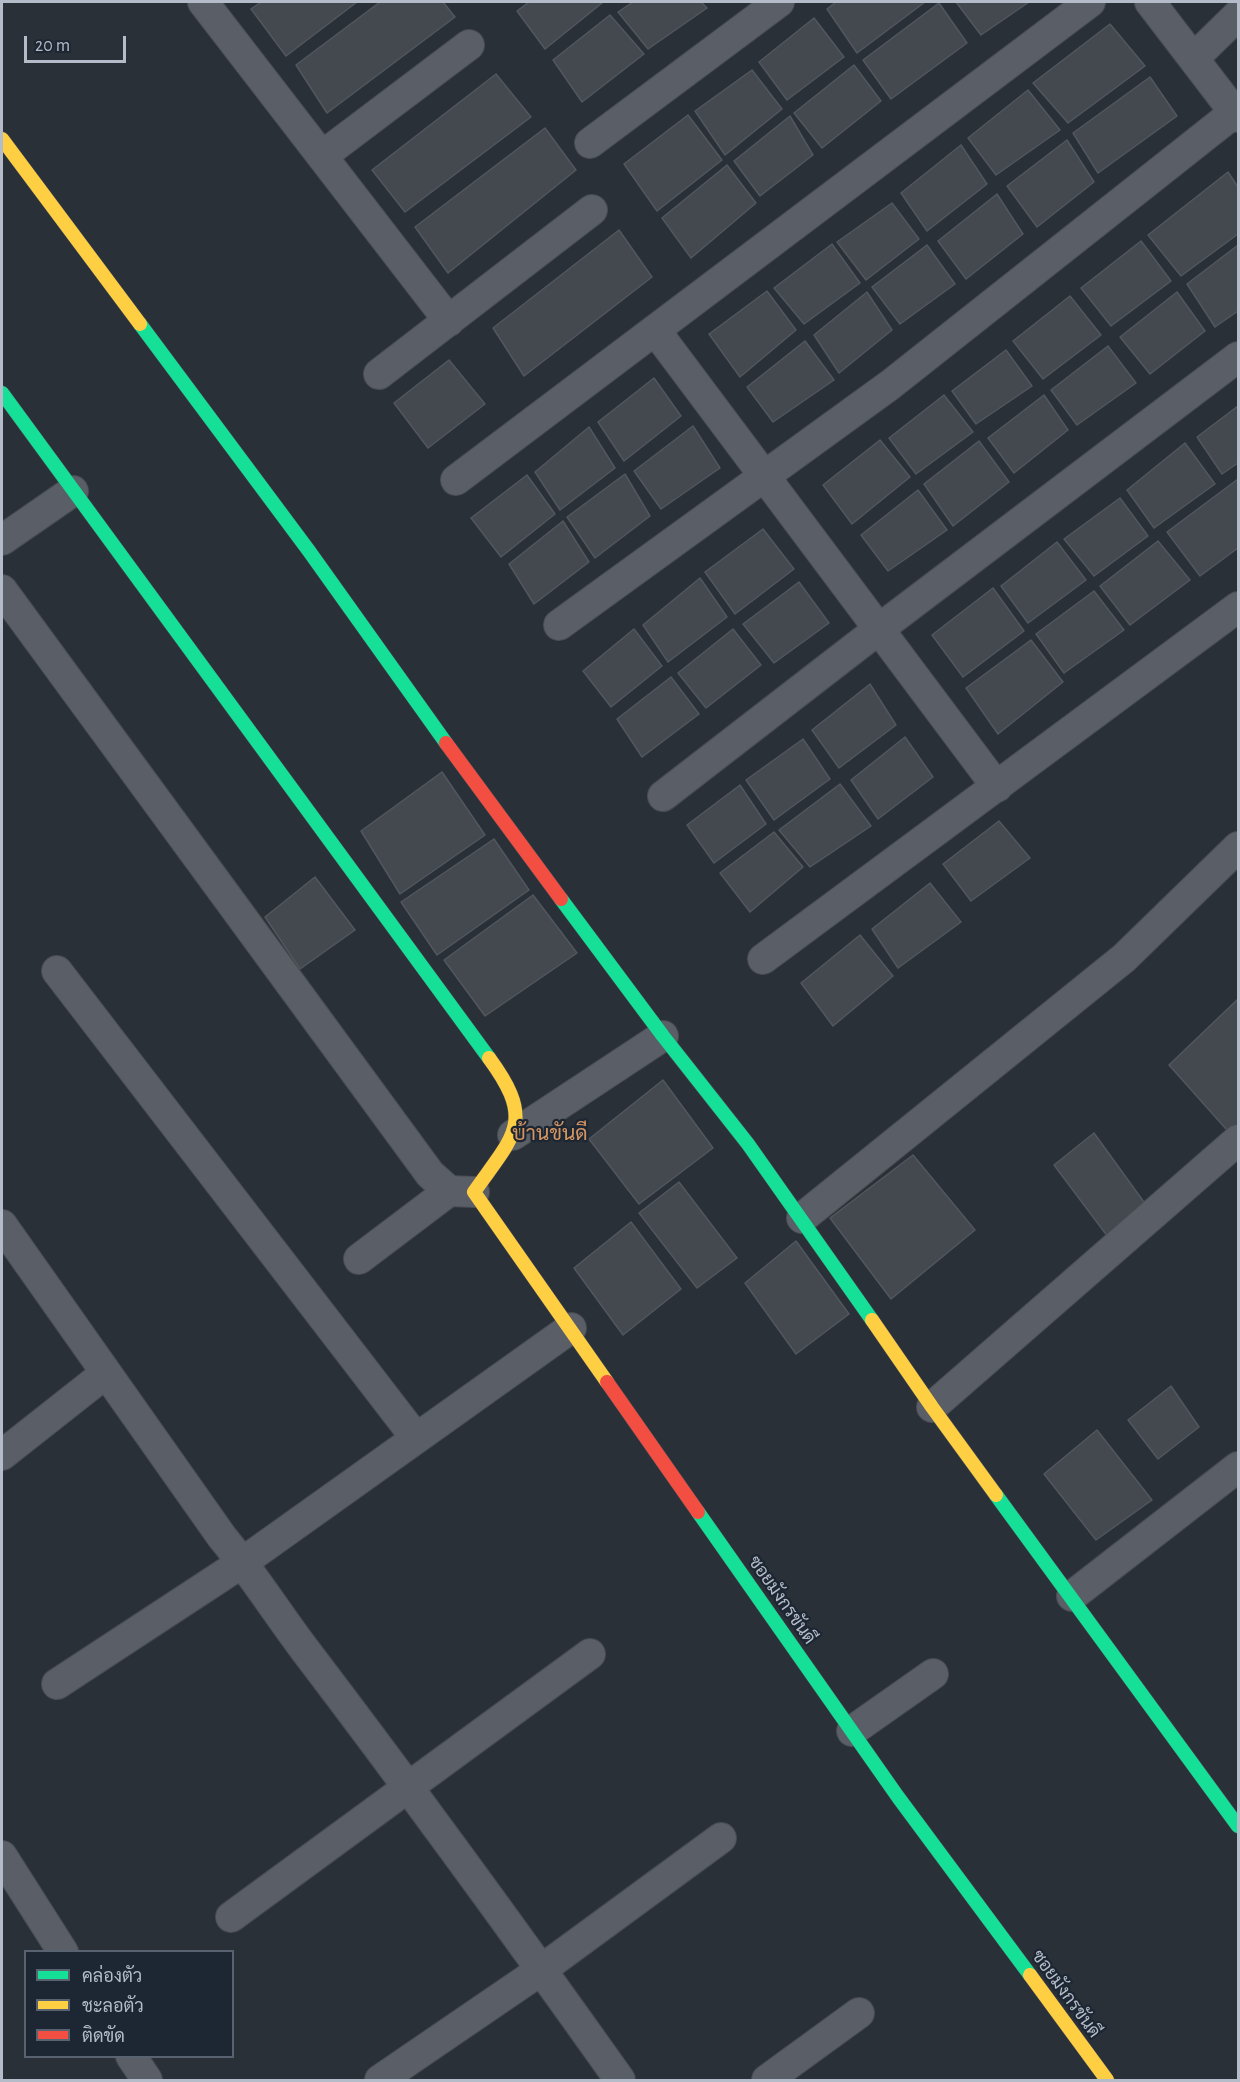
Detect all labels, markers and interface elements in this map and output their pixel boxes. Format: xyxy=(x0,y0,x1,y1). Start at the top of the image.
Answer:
scale bar xyxy=(27,24,129,62)
text: 20 m xyxy=(35,37,70,55)
district label: บ้านขันดี xyxy=(512,1121,588,1147)
street label: ซอยมังกรขันดี xyxy=(744,1552,820,1648)
street label: ซอยมังกรขันดี xyxy=(1027,1946,1105,2042)
legend xyxy=(24,1950,234,2058)
text: คล่องตัว xyxy=(82,1968,142,1986)
text: ชะลอตัว xyxy=(82,1998,144,2016)
text: ติดขัด xyxy=(82,2028,125,2046)

